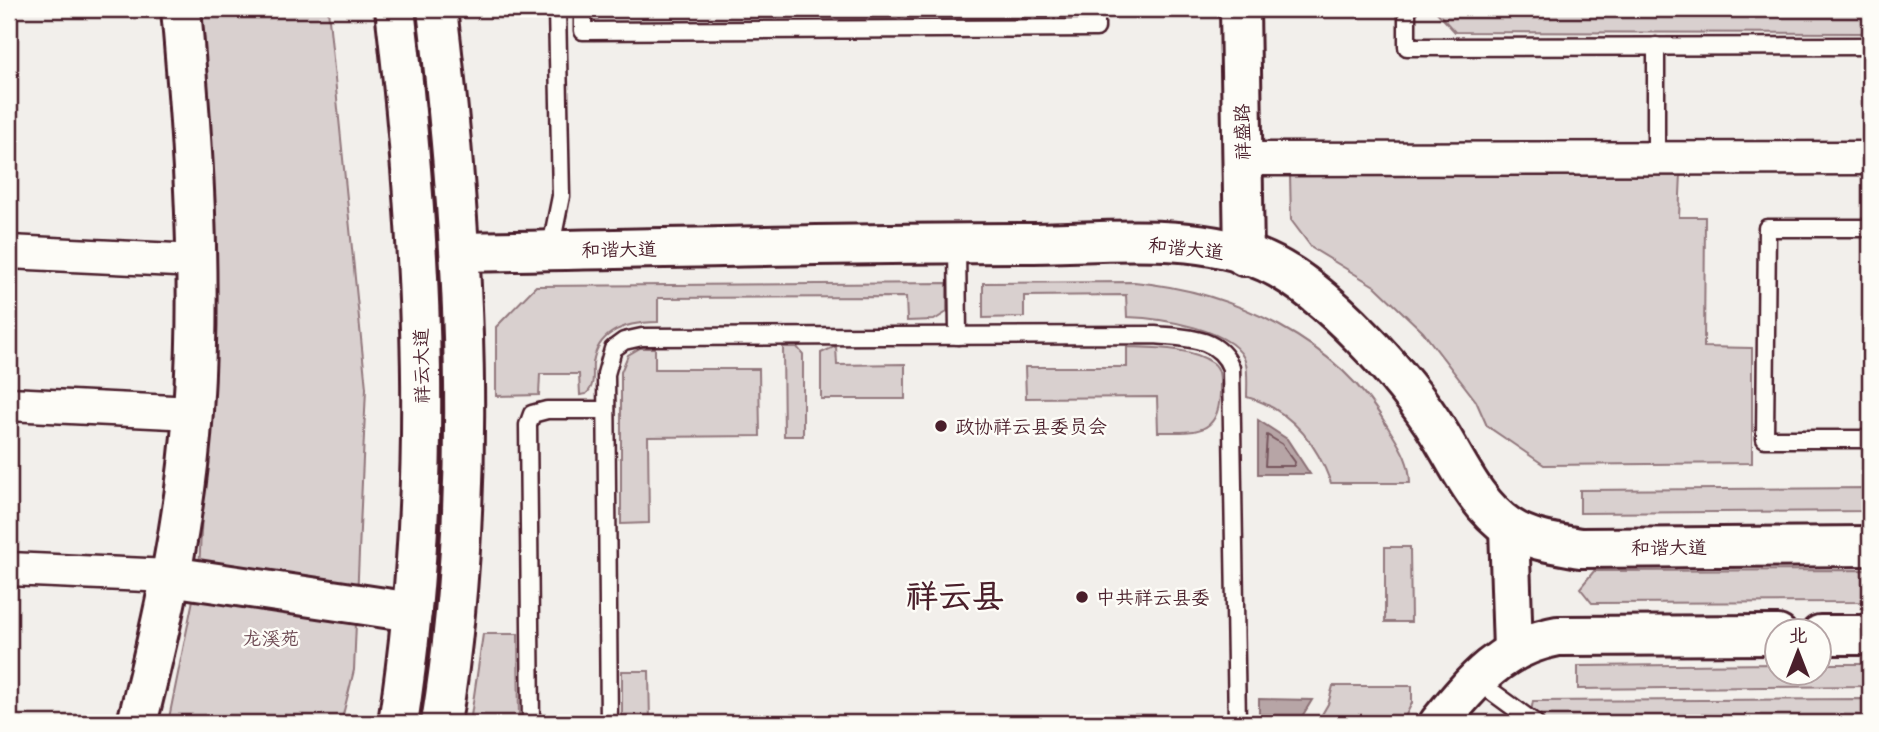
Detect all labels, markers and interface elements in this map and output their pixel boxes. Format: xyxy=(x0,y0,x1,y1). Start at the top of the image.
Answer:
street label: 祥盛路 xyxy=(1227,103,1255,161)
street label: 和谐大道 xyxy=(1147,229,1225,265)
street label: 和谐大道 xyxy=(581,233,657,263)
street label: 祥云大道 xyxy=(405,328,435,404)
place label: 政协祥云县委员会 xyxy=(955,411,1107,439)
marker: 政协祥云县委员会 xyxy=(933,418,949,434)
street label: 和谐大道 xyxy=(1631,532,1707,560)
district label: 祥云县 xyxy=(906,568,1005,618)
place label: 中共祥云县委 xyxy=(1096,582,1210,610)
marker: 中共祥云县委 xyxy=(1074,589,1090,605)
north arrow xyxy=(1764,616,1834,686)
text: 北 xyxy=(1788,620,1808,648)
park label: 龙溪苑 xyxy=(242,623,300,651)

